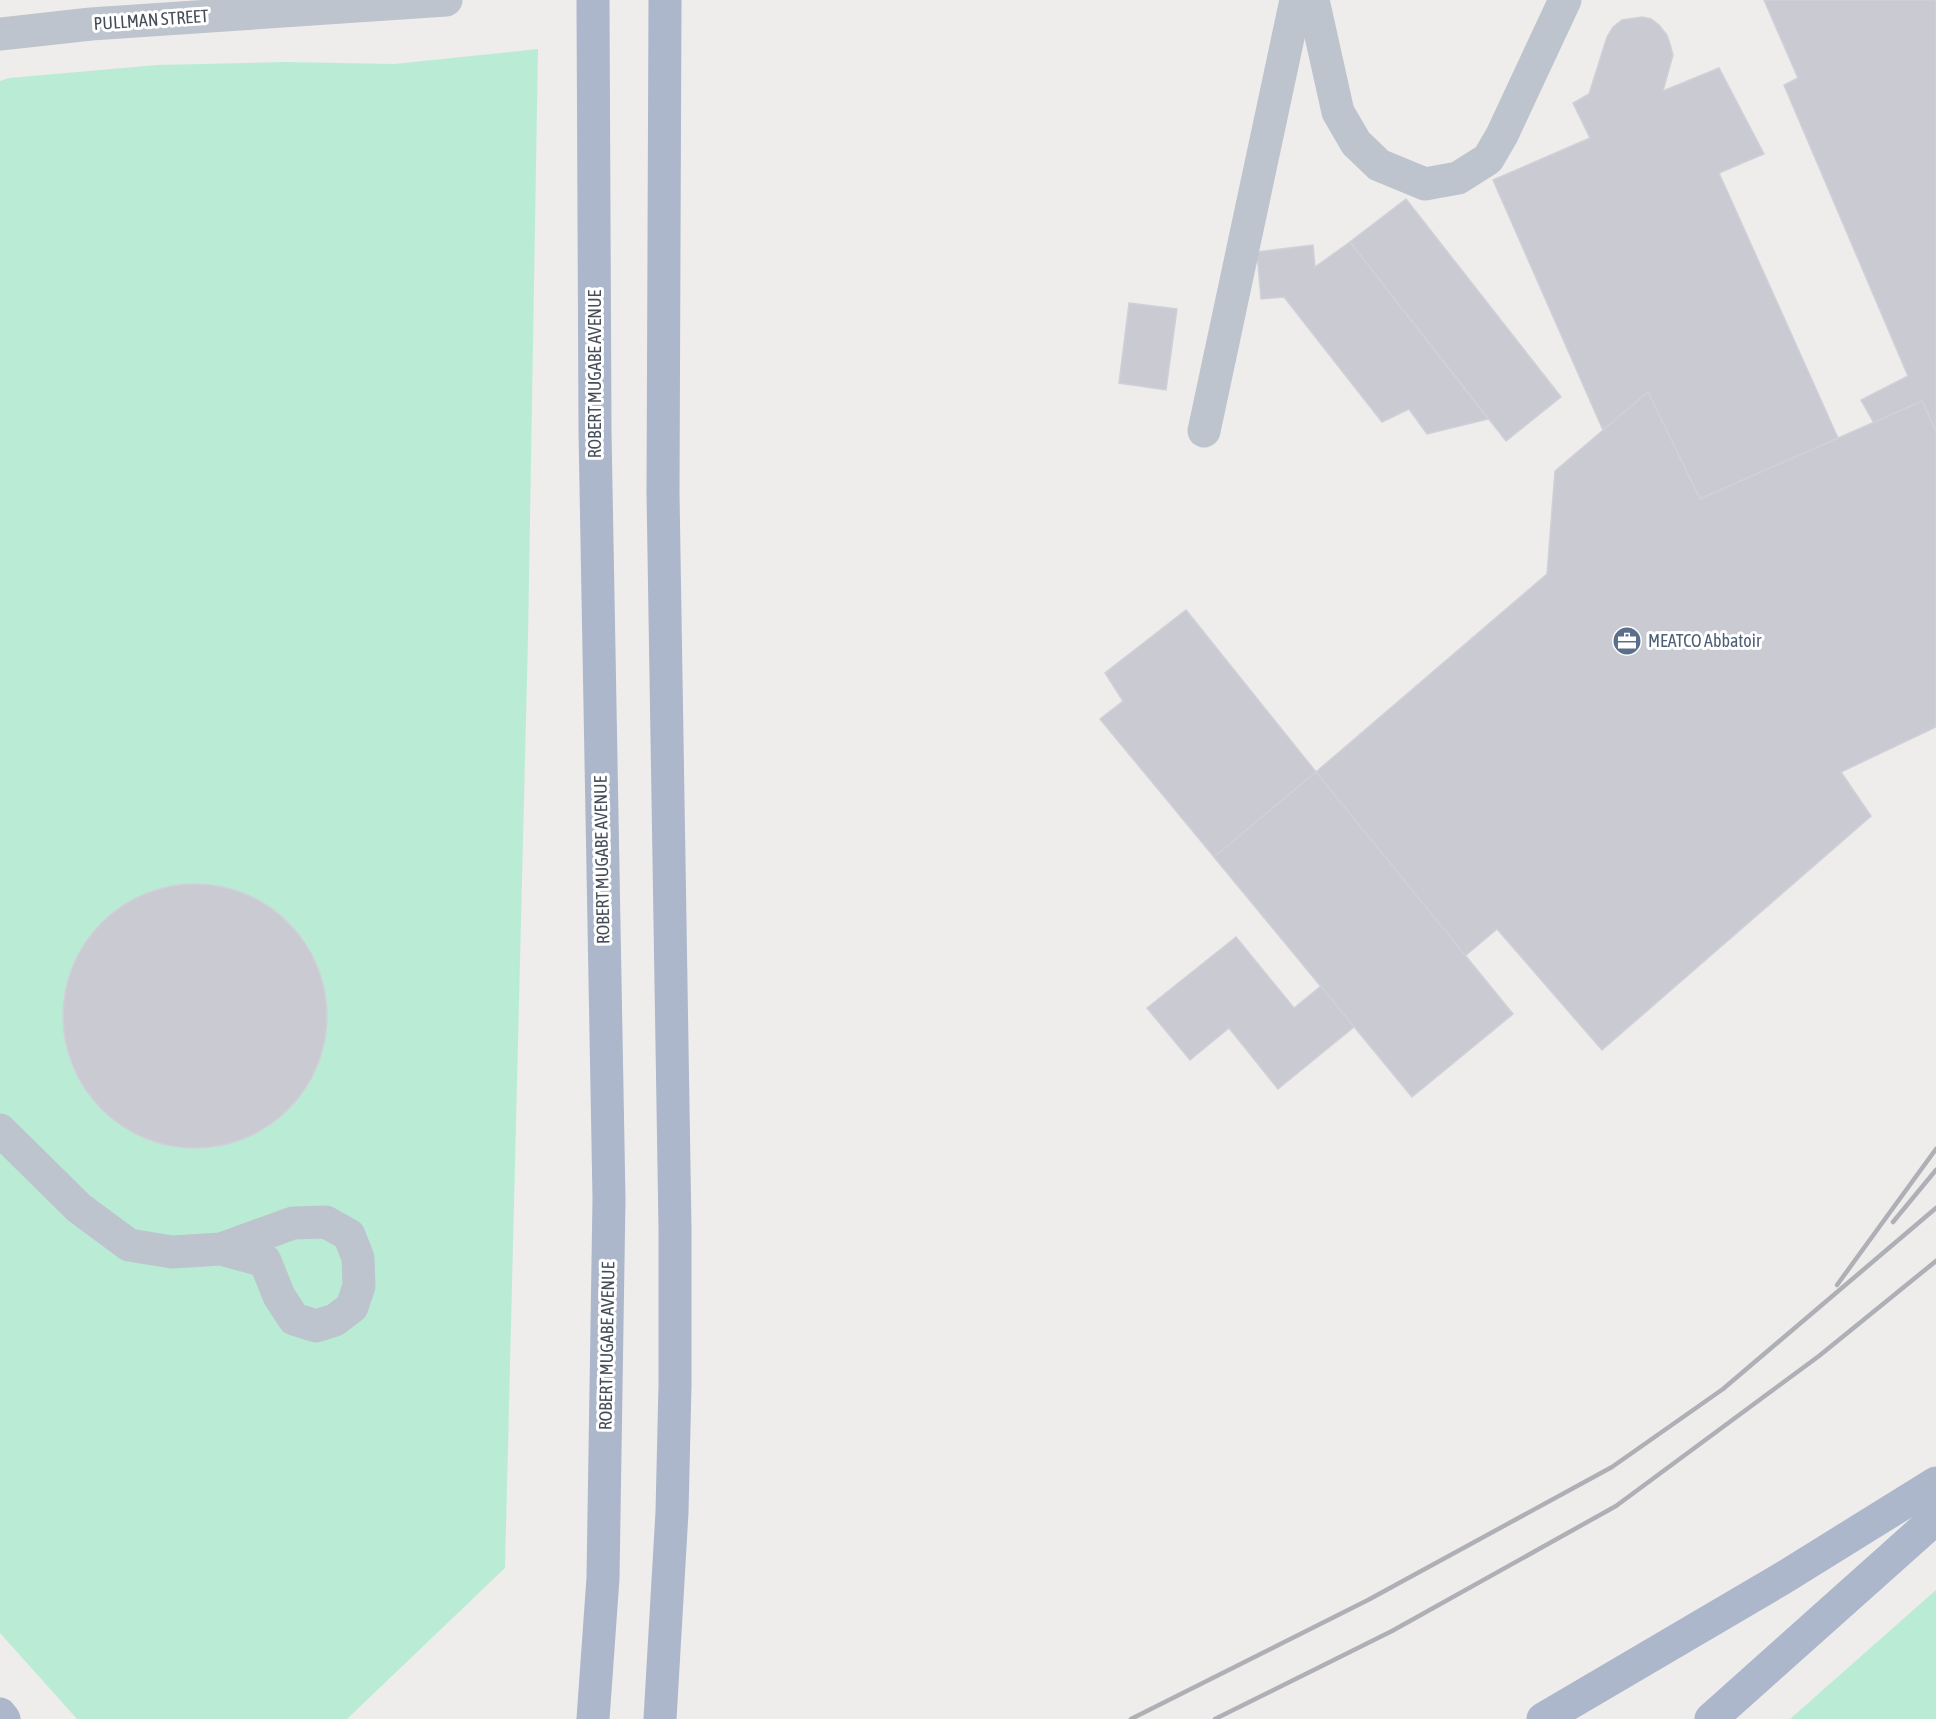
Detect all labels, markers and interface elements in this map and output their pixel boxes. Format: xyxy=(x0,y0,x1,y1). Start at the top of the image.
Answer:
street label: PULLMAN STREET xyxy=(93,5,209,34)
street label: ROBERT MUGABE AVENUE xyxy=(584,289,605,458)
office icon: MEATCO Abbatoir xyxy=(1611,625,1643,657)
place label: MEATCO Abbatoir xyxy=(1648,630,1762,651)
street label: ROBERT MUGABE AVENUE xyxy=(590,775,613,944)
street label: ROBERT MUGABE AVENUE xyxy=(595,1261,618,1430)

